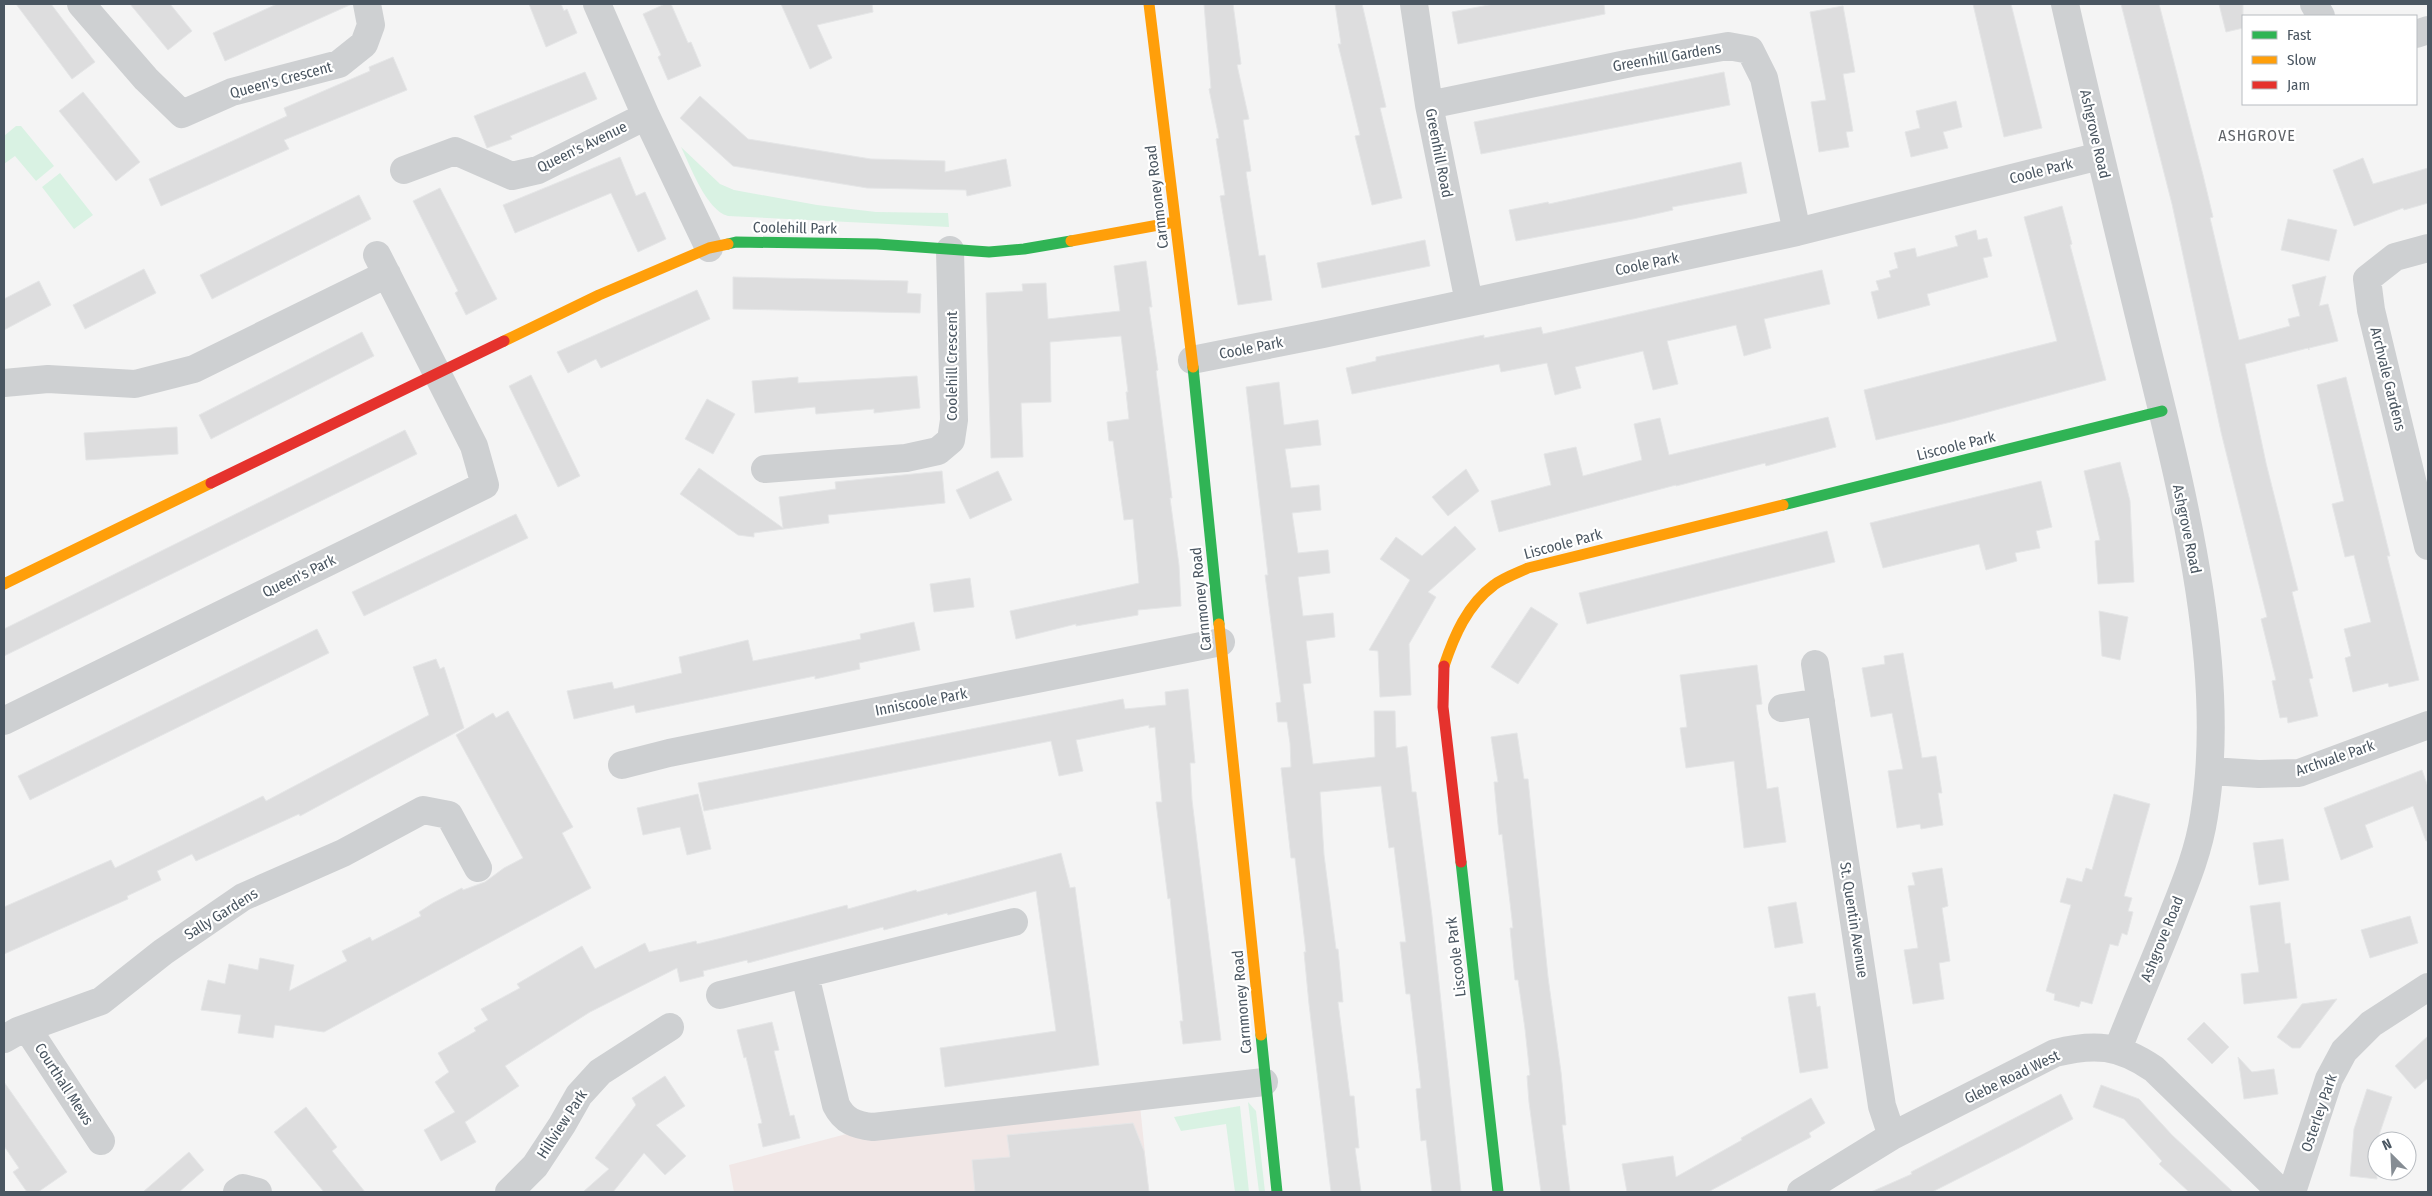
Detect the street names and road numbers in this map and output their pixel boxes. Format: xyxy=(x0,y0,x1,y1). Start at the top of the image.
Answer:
street label: Greenhill Gardens xyxy=(1611,39,1723,75)
street label: Queen's Crescent xyxy=(228,58,334,102)
street label: Ashgrove Road xyxy=(2076,88,2114,180)
street label: Greenhill Road xyxy=(1422,107,1456,199)
street label: Queen's Avenue xyxy=(534,117,630,177)
street label: Carnmoney Road xyxy=(1142,144,1172,250)
street label: Coole Park xyxy=(2008,154,2075,188)
street label: Coolehill Park xyxy=(753,218,837,238)
street label: Coole Park xyxy=(1614,248,1680,280)
street label: Coolehill Crescent xyxy=(943,311,961,421)
street label: Archvale Gardens xyxy=(2366,325,2410,433)
street label: Coole Park xyxy=(1218,333,1284,363)
street label: Liscoole Park xyxy=(1915,428,1997,464)
street label: Ashgrove Road xyxy=(2169,483,2205,575)
street label: Liscoole Park xyxy=(1522,525,1604,563)
street label: Carnmoney Road xyxy=(1187,546,1215,652)
street label: Queen's Park xyxy=(259,551,339,601)
street label: Inniscoole Park xyxy=(873,684,969,720)
street label: Archvale Park xyxy=(2293,736,2377,780)
street label: St. Quentin Avenue xyxy=(1836,861,1872,979)
street label: Sally Gardens xyxy=(181,884,261,944)
street label: Ashgrove Road xyxy=(2137,894,2187,984)
street label: Liscoole Park xyxy=(1442,916,1470,998)
street label: Carnmoney Road xyxy=(1229,949,1255,1055)
street label: Courthall Mews xyxy=(31,1040,97,1128)
street label: Glebe Road West xyxy=(1962,1046,2062,1108)
street label: Osterley Park xyxy=(2297,1072,2341,1154)
street label: Hillview Park xyxy=(533,1086,591,1162)

